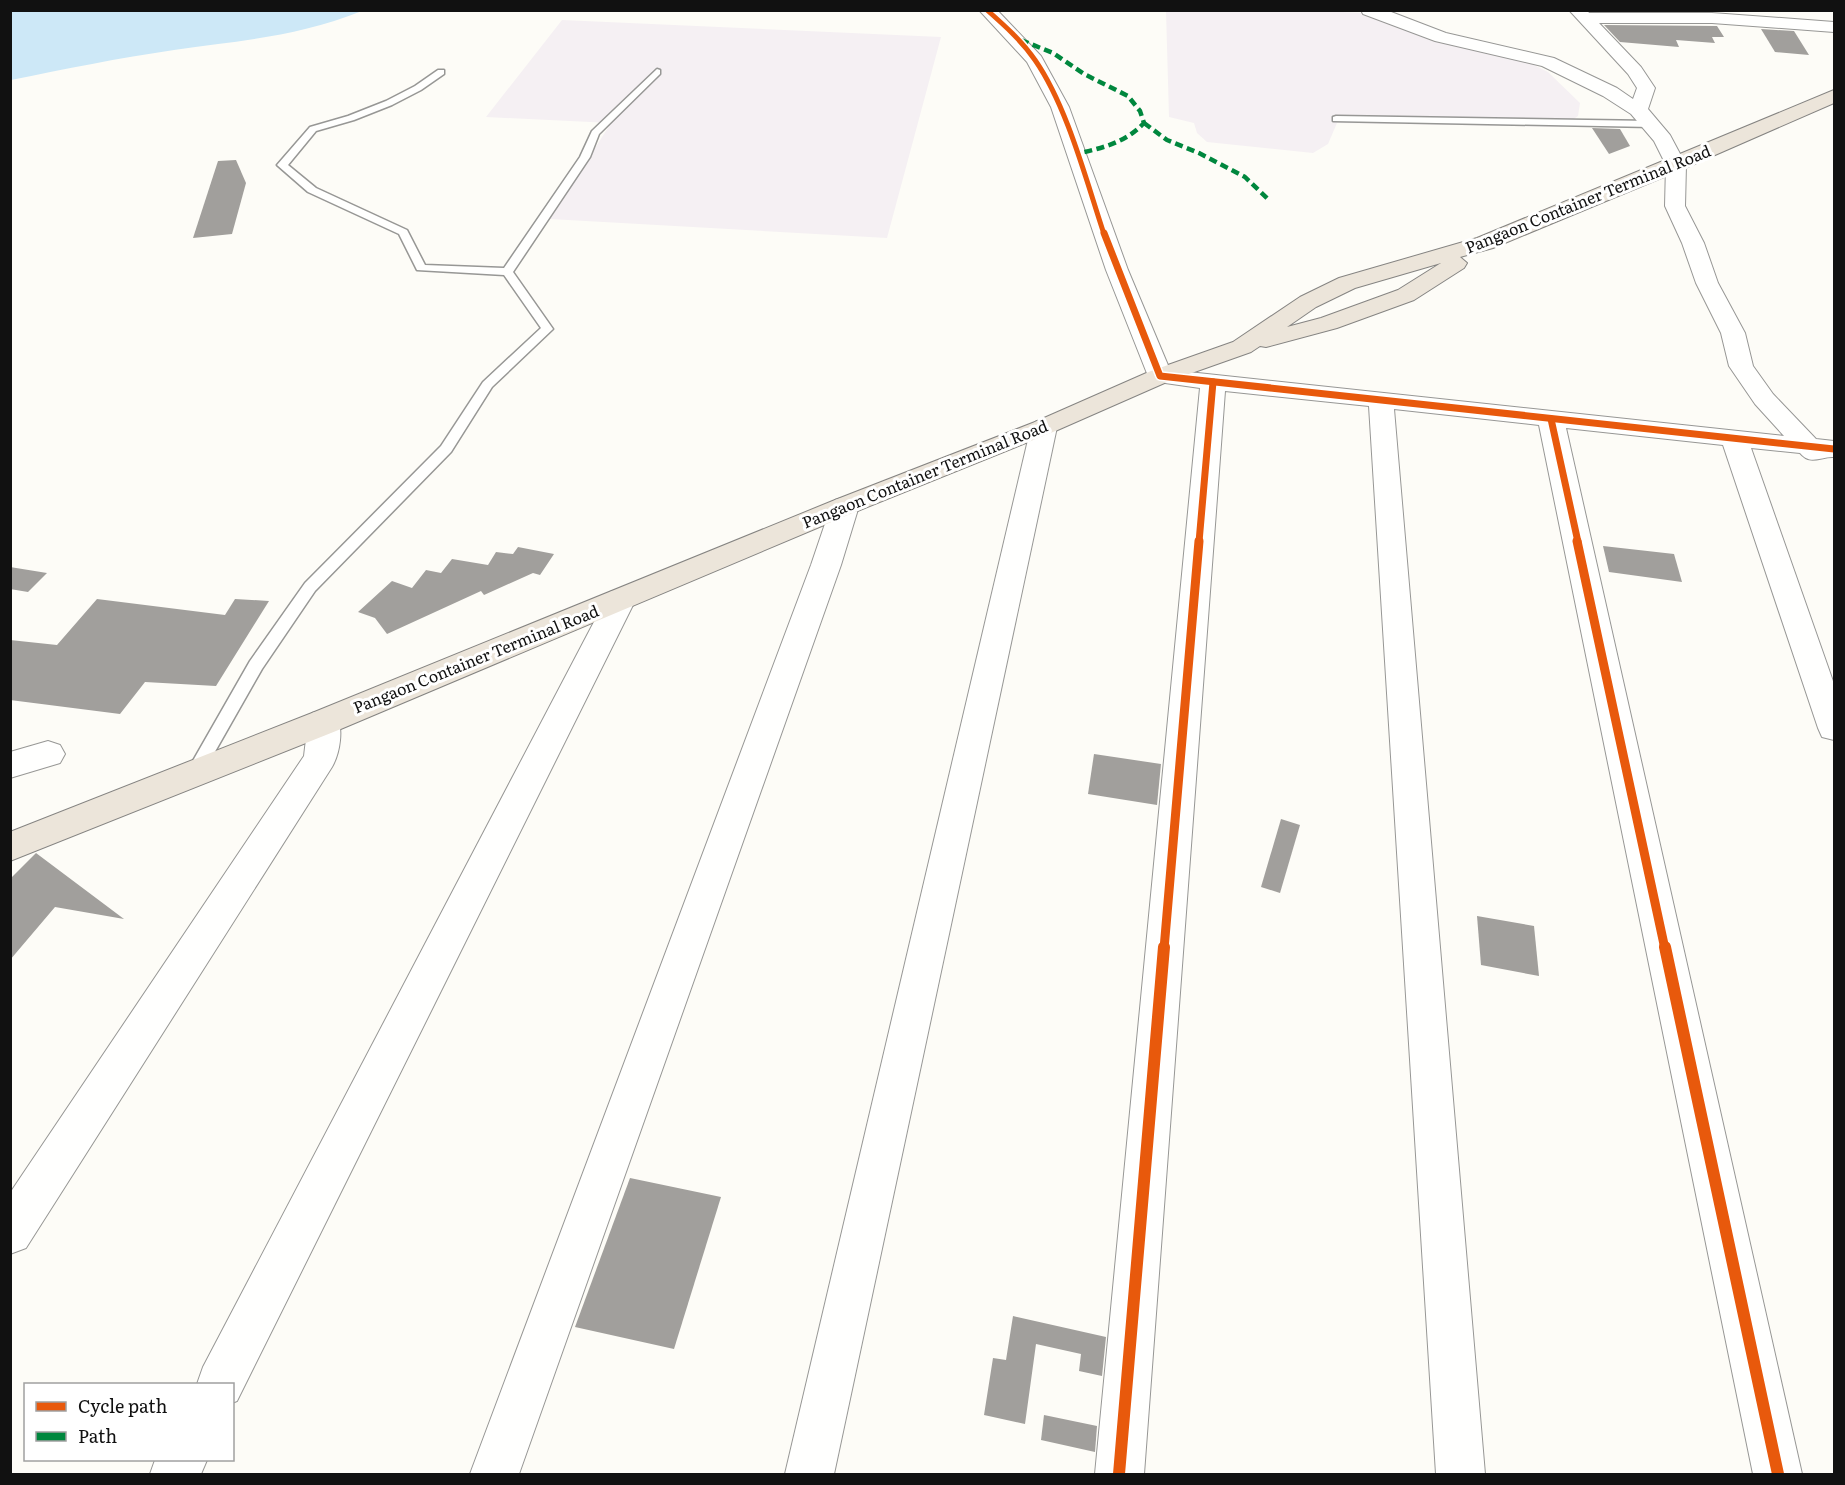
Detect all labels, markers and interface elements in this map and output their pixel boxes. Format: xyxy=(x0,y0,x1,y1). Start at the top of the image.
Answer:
street label: Pangaon Container Terminal Road xyxy=(1461,138,1714,258)
street label: Pangaon Container Terminal Road xyxy=(798,413,1051,533)
street label: Pangaon Container Terminal Road xyxy=(349,598,602,718)
legend xyxy=(24,1383,234,1461)
text: Cycle path xyxy=(78,1392,167,1419)
text: Path xyxy=(78,1422,117,1449)

